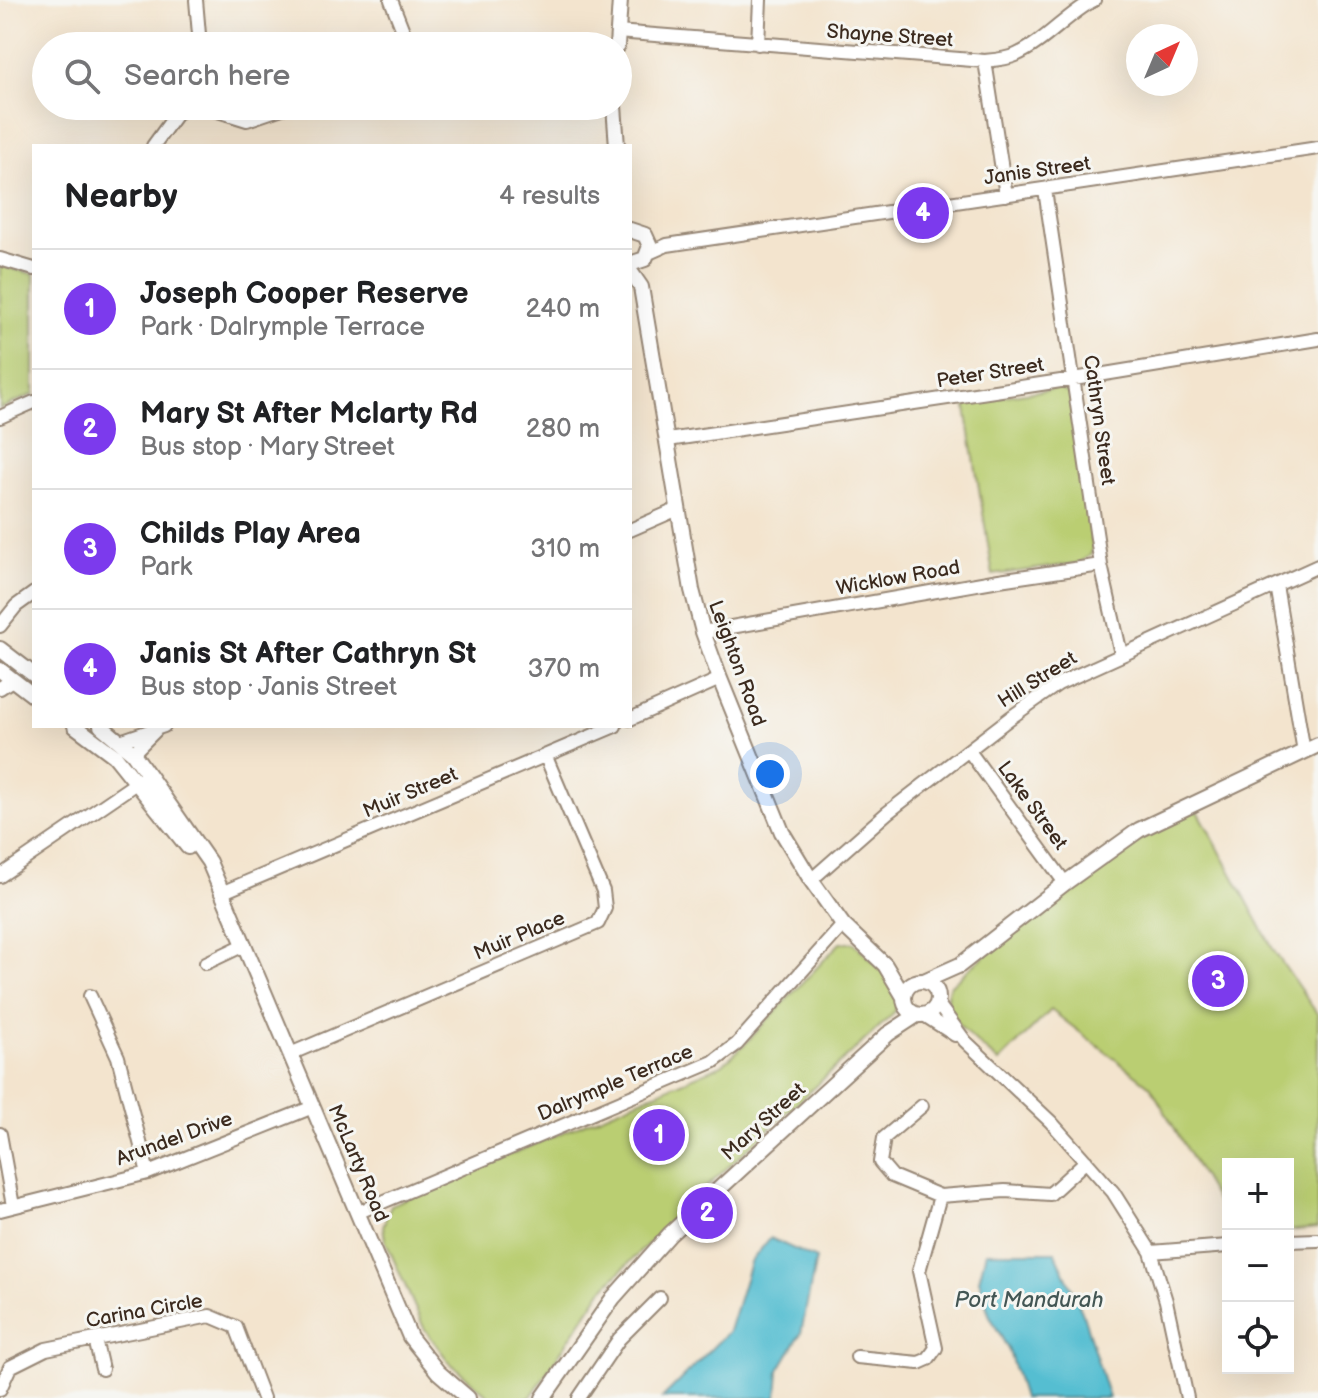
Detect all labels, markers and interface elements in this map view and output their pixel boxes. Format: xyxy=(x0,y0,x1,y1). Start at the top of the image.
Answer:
street label: Shayne Street xyxy=(826,20,954,52)
north arrow xyxy=(1126,24,1198,96)
search box xyxy=(32,32,632,120)
icon: search xyxy=(60,54,104,98)
text: Search here xyxy=(124,58,290,94)
street label: Janis Street xyxy=(982,152,1092,190)
text: Nearby xyxy=(64,176,178,217)
text: 4 results xyxy=(499,181,600,212)
pin: 4 xyxy=(897,183,949,243)
text: Joseph Cooper Reserve xyxy=(140,276,469,312)
text: 1 xyxy=(85,294,95,325)
text: 240 m xyxy=(525,294,600,325)
text: Park · Dalrymple Terrace xyxy=(140,312,425,343)
street label: Peter Street xyxy=(935,353,1045,393)
street label: Cathryn Street xyxy=(1078,354,1120,487)
text: Mary St After Mclarty Rd xyxy=(140,396,478,432)
text: 2 xyxy=(82,414,98,445)
text: 280 m xyxy=(526,414,600,445)
text: Bus stop · Mary Street xyxy=(140,432,395,463)
text: Childs Play Area xyxy=(140,516,361,552)
text: 3 xyxy=(82,534,98,565)
text: 310 m xyxy=(530,534,600,565)
text: Park xyxy=(140,552,192,583)
street label: Wicklow Road xyxy=(834,555,962,601)
street label: Leighton Road xyxy=(703,597,771,729)
text: Janis St After Cathryn St xyxy=(140,636,476,672)
street label: Hill Street xyxy=(994,646,1081,713)
text: 4 xyxy=(82,654,98,685)
text: 370 m xyxy=(527,654,600,685)
text: Bus stop · Janis Street xyxy=(140,672,397,703)
your location xyxy=(750,754,790,794)
street label: Lake Street xyxy=(992,757,1072,854)
street label: Muir Street xyxy=(360,762,461,824)
street label: Muir Place xyxy=(470,906,569,966)
pin: 3 xyxy=(1192,951,1244,1011)
street label: Dalrymple Terrace xyxy=(534,1039,697,1126)
street label: Mary Street xyxy=(717,1078,811,1166)
street label: McLarty Road xyxy=(323,1101,394,1226)
pin: 1 xyxy=(633,1105,685,1165)
street label: Arundel Drive xyxy=(113,1107,236,1171)
map controls xyxy=(1222,1158,1294,1374)
button: + xyxy=(1222,1158,1294,1230)
pin: 2 xyxy=(681,1183,733,1243)
button: − xyxy=(1222,1230,1294,1302)
water label: Port Mandurah xyxy=(955,1287,1103,1314)
street label: Carina Circle xyxy=(84,1289,204,1333)
button: locate xyxy=(1222,1302,1294,1374)

